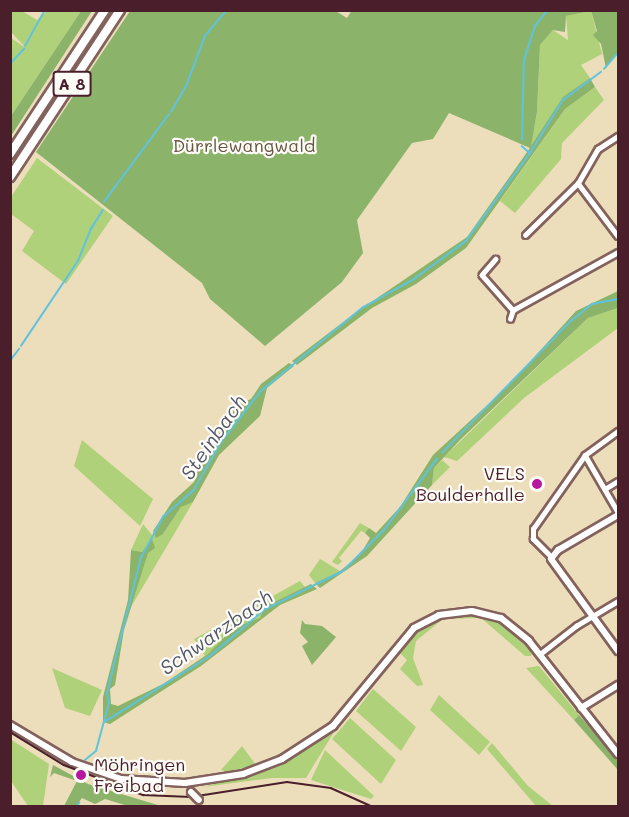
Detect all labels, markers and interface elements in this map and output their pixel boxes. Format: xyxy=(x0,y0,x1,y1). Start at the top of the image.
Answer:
road number: A 8 xyxy=(52,71,92,97)
park label: Dürrlewangwald xyxy=(173,134,315,156)
water label: Steinbach xyxy=(175,390,251,484)
place label: VELS Boulderhalle xyxy=(416,463,525,506)
marker: VELS Boulderhalle xyxy=(530,477,544,491)
water label: Schwarzbach xyxy=(155,584,277,680)
place label: Möhringen Freibad xyxy=(94,754,185,796)
marker: Möhringen Freibad xyxy=(72,766,90,784)

